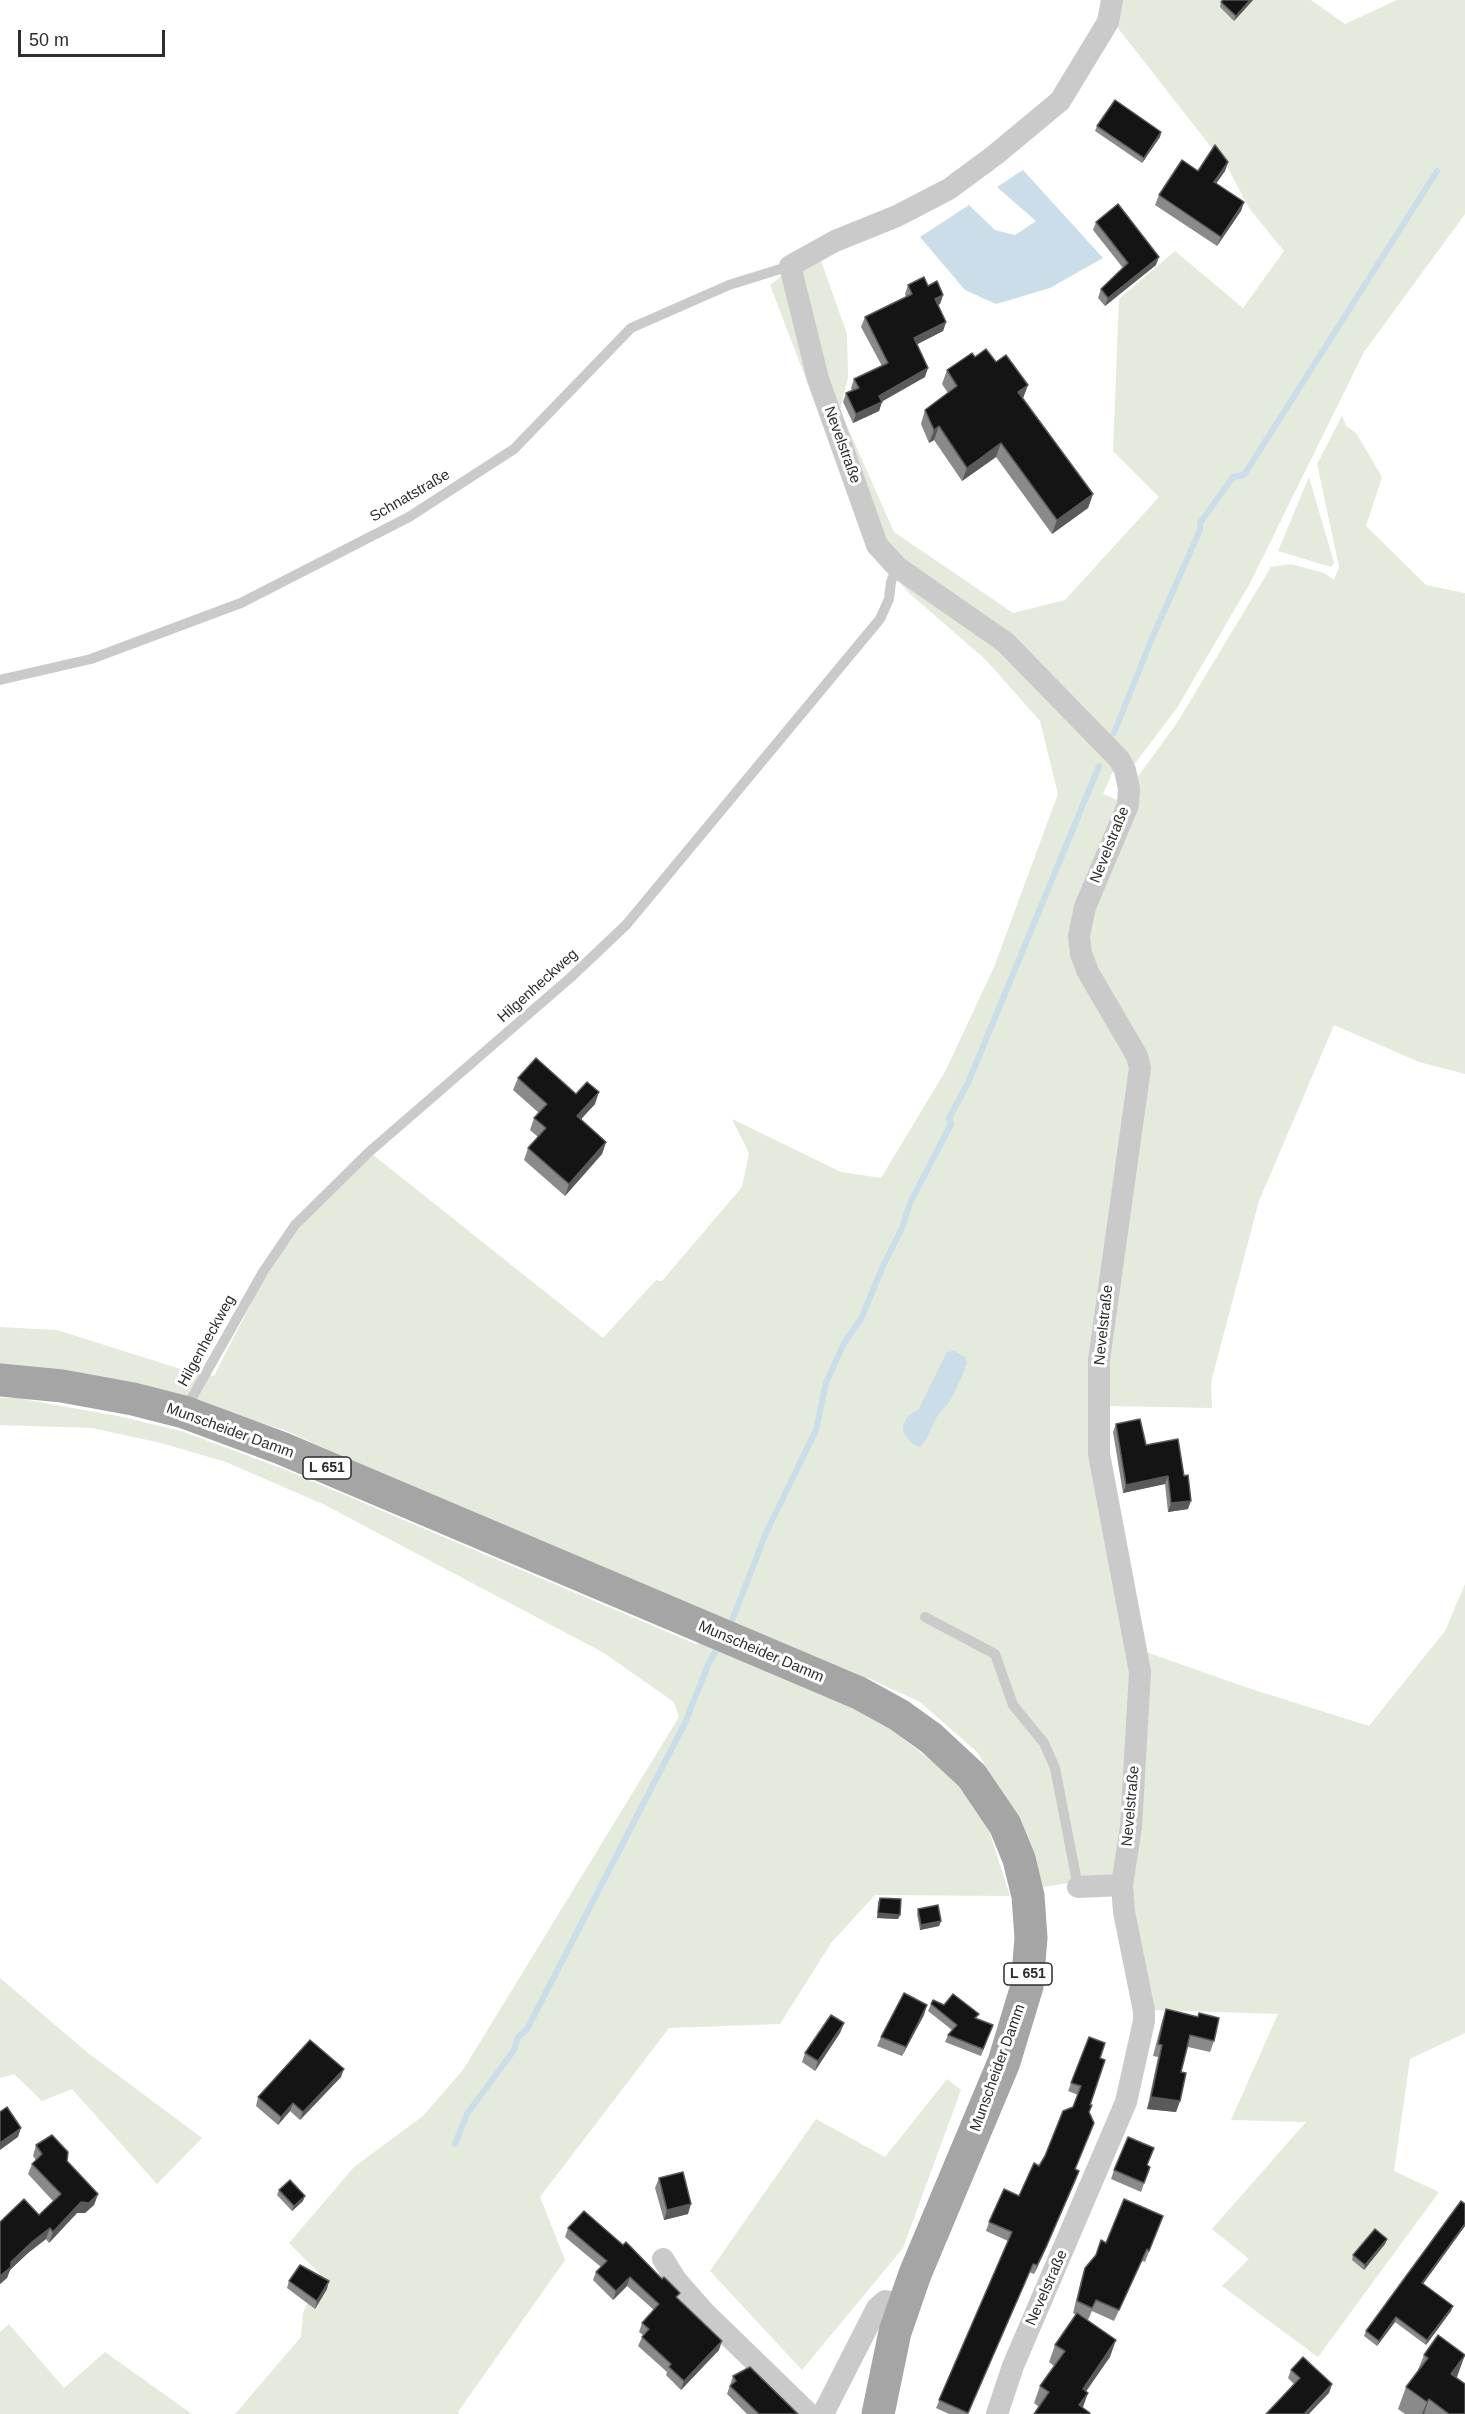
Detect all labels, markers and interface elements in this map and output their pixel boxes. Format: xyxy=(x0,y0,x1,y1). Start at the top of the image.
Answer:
scale bar xyxy=(21,18,168,56)
text: 50 m xyxy=(29,30,69,50)
street label: Nevelstraße xyxy=(820,404,864,486)
street label: Schnatstraße xyxy=(367,466,453,526)
street label: Nevelstraße xyxy=(1087,804,1133,886)
street label: Hilgenheckweg xyxy=(494,945,582,1027)
street label: Nevelstraße xyxy=(1091,1284,1117,1366)
street label: Hilgenheckweg xyxy=(174,1292,240,1390)
street label: Munscheider Damm xyxy=(164,1400,296,1462)
road number: L 651 xyxy=(303,1457,351,1479)
street label: Munscheider Damm xyxy=(696,1617,826,1687)
street label: Nevelstraße xyxy=(1119,1765,1143,1847)
road number: L 651 xyxy=(1004,1963,1052,1985)
street label: Munscheider Damm xyxy=(967,2002,1029,2134)
street label: Nevelstraße xyxy=(1022,2247,1072,2329)

